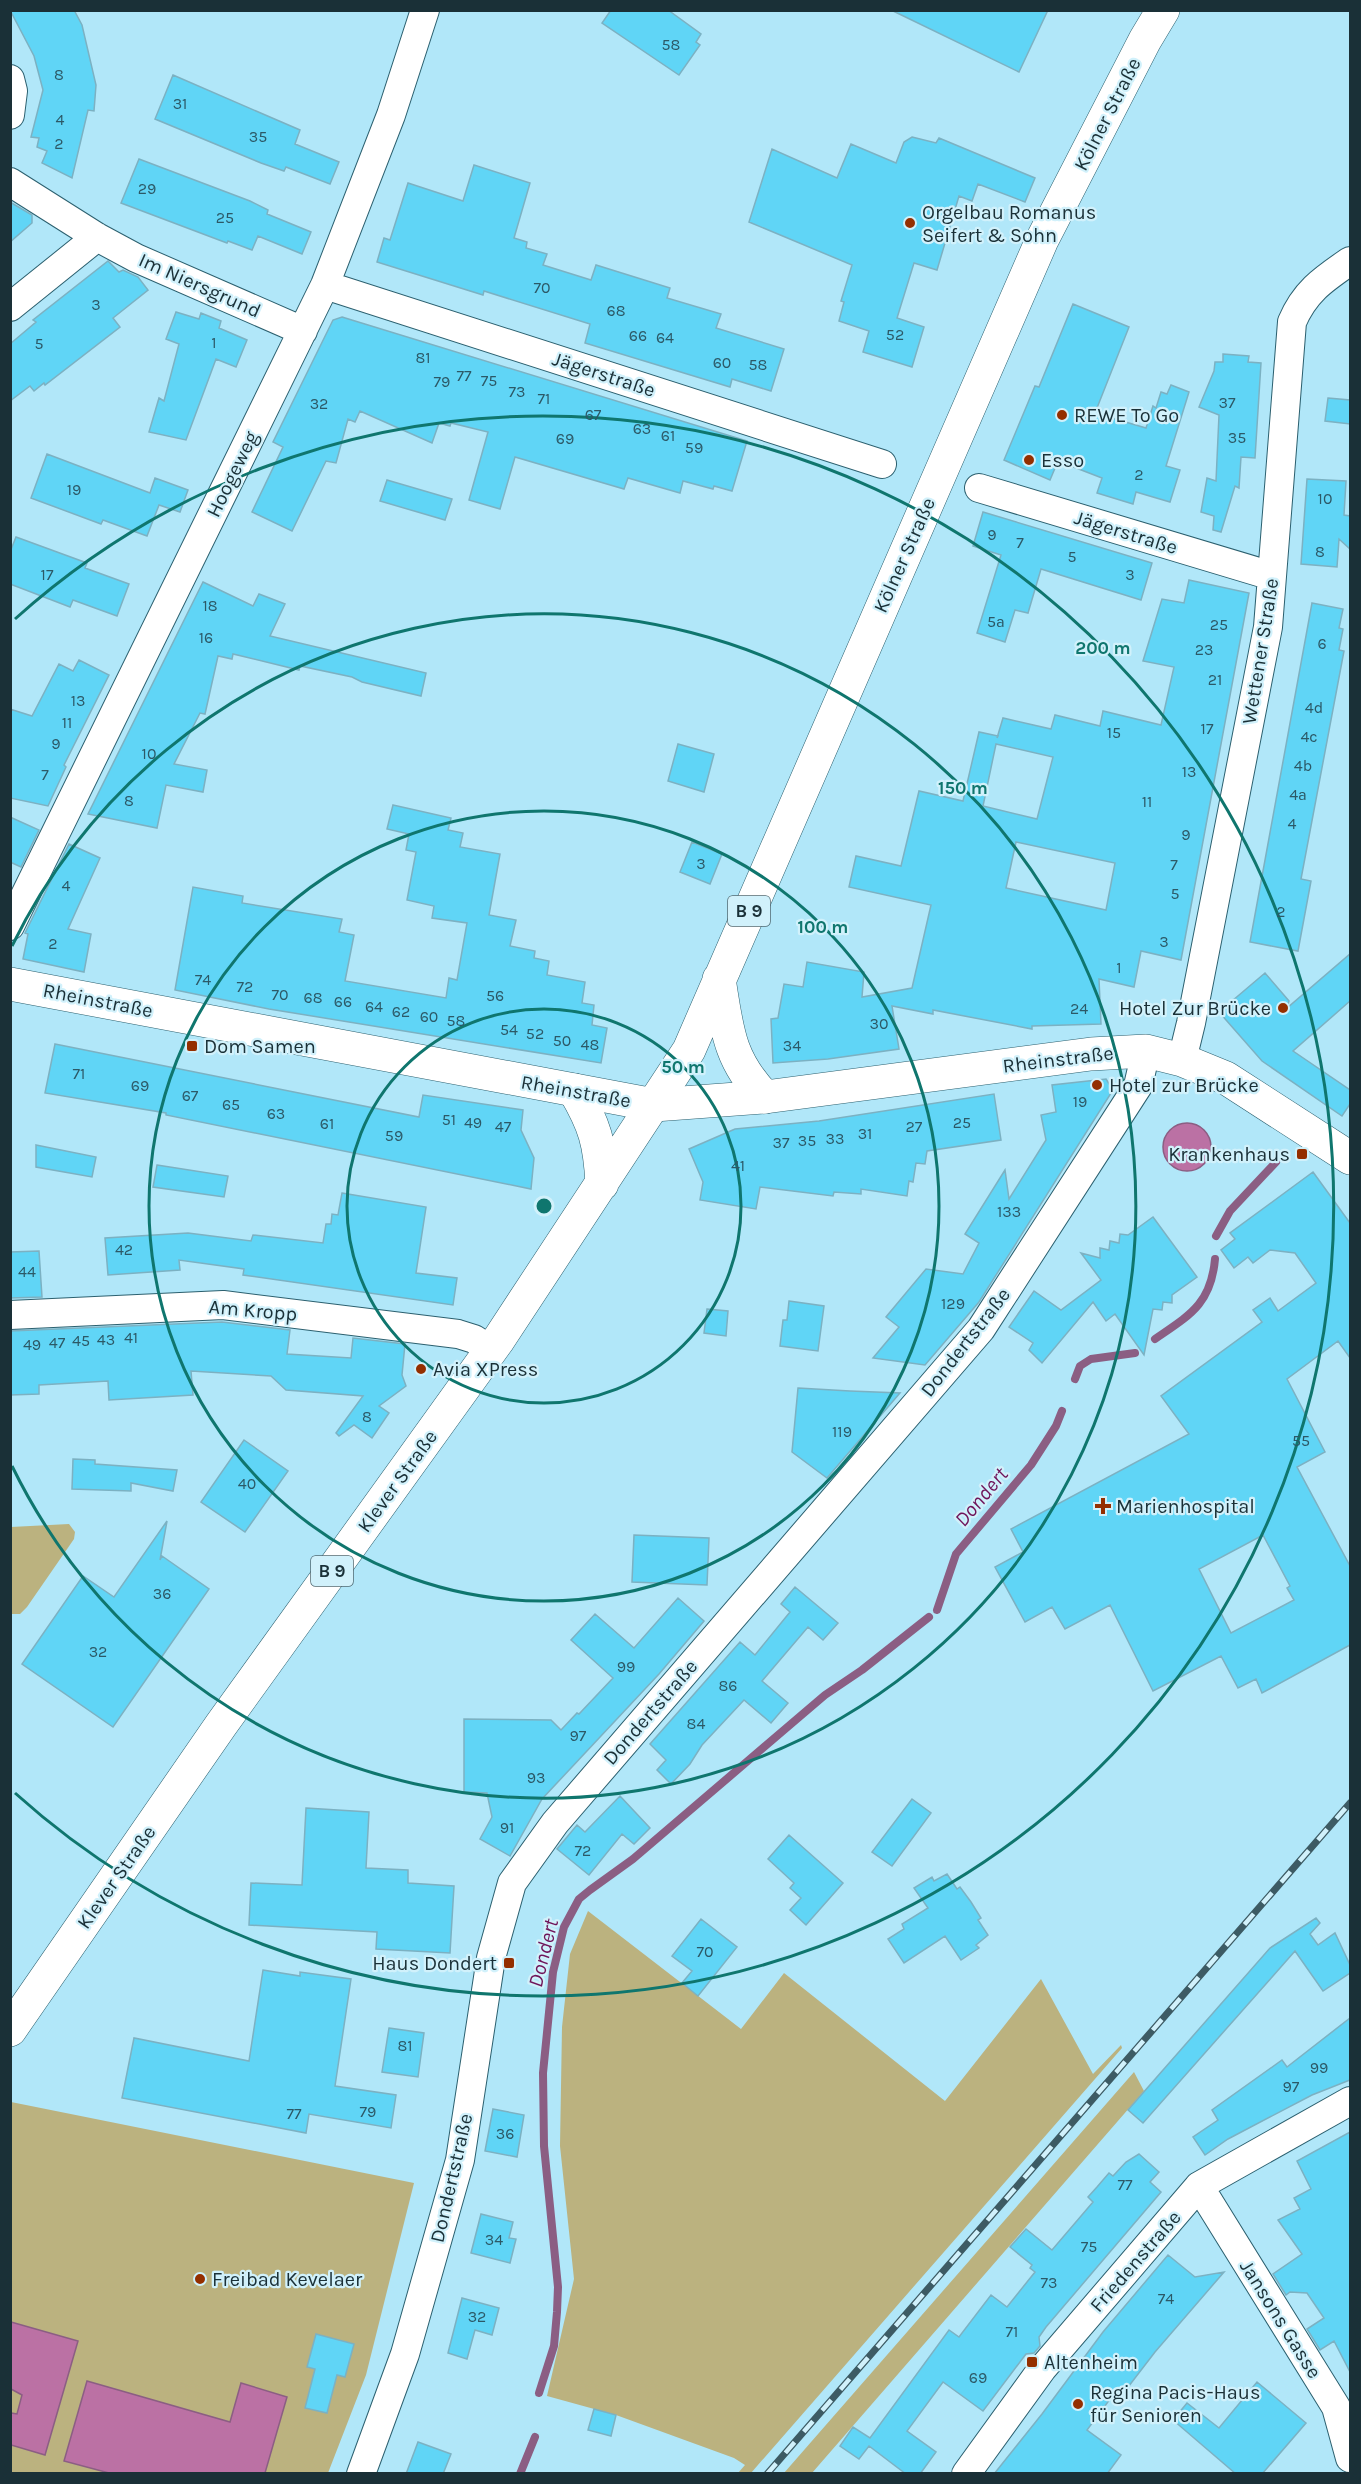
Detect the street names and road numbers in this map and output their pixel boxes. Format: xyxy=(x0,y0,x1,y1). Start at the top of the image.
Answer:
street label: Kölner Straße xyxy=(1069,54,1146,174)
street label: Im Niersgrund xyxy=(135,248,264,323)
street label: Jägerstraße xyxy=(550,347,658,402)
street label: Hoogeweg xyxy=(202,427,263,521)
street label: Kölner Straße xyxy=(869,494,940,616)
street label: Jägerstraße xyxy=(1071,506,1180,559)
street label: Wettener Straße xyxy=(1238,576,1283,726)
road number: B 9 xyxy=(728,896,770,926)
street label: Rheinstraße xyxy=(41,979,155,1022)
street label: Rheinstraße xyxy=(1001,1041,1115,1078)
street label: Rheinstraße xyxy=(519,1070,633,1112)
street label: Dondertstraße xyxy=(916,1283,1015,1401)
street label: Am Kropp xyxy=(208,1295,298,1326)
street label: Klever Straße xyxy=(353,1426,442,1537)
road number: B 9 xyxy=(311,1556,353,1586)
street label: Dondertstraße xyxy=(598,1655,702,1770)
street label: Klever Straße xyxy=(72,1821,160,1933)
street label: Dondertstraße xyxy=(425,2111,478,2245)
street label: Friedenstraße xyxy=(1085,2206,1186,2317)
street label: Jansons Gasse xyxy=(1235,2256,1326,2383)

